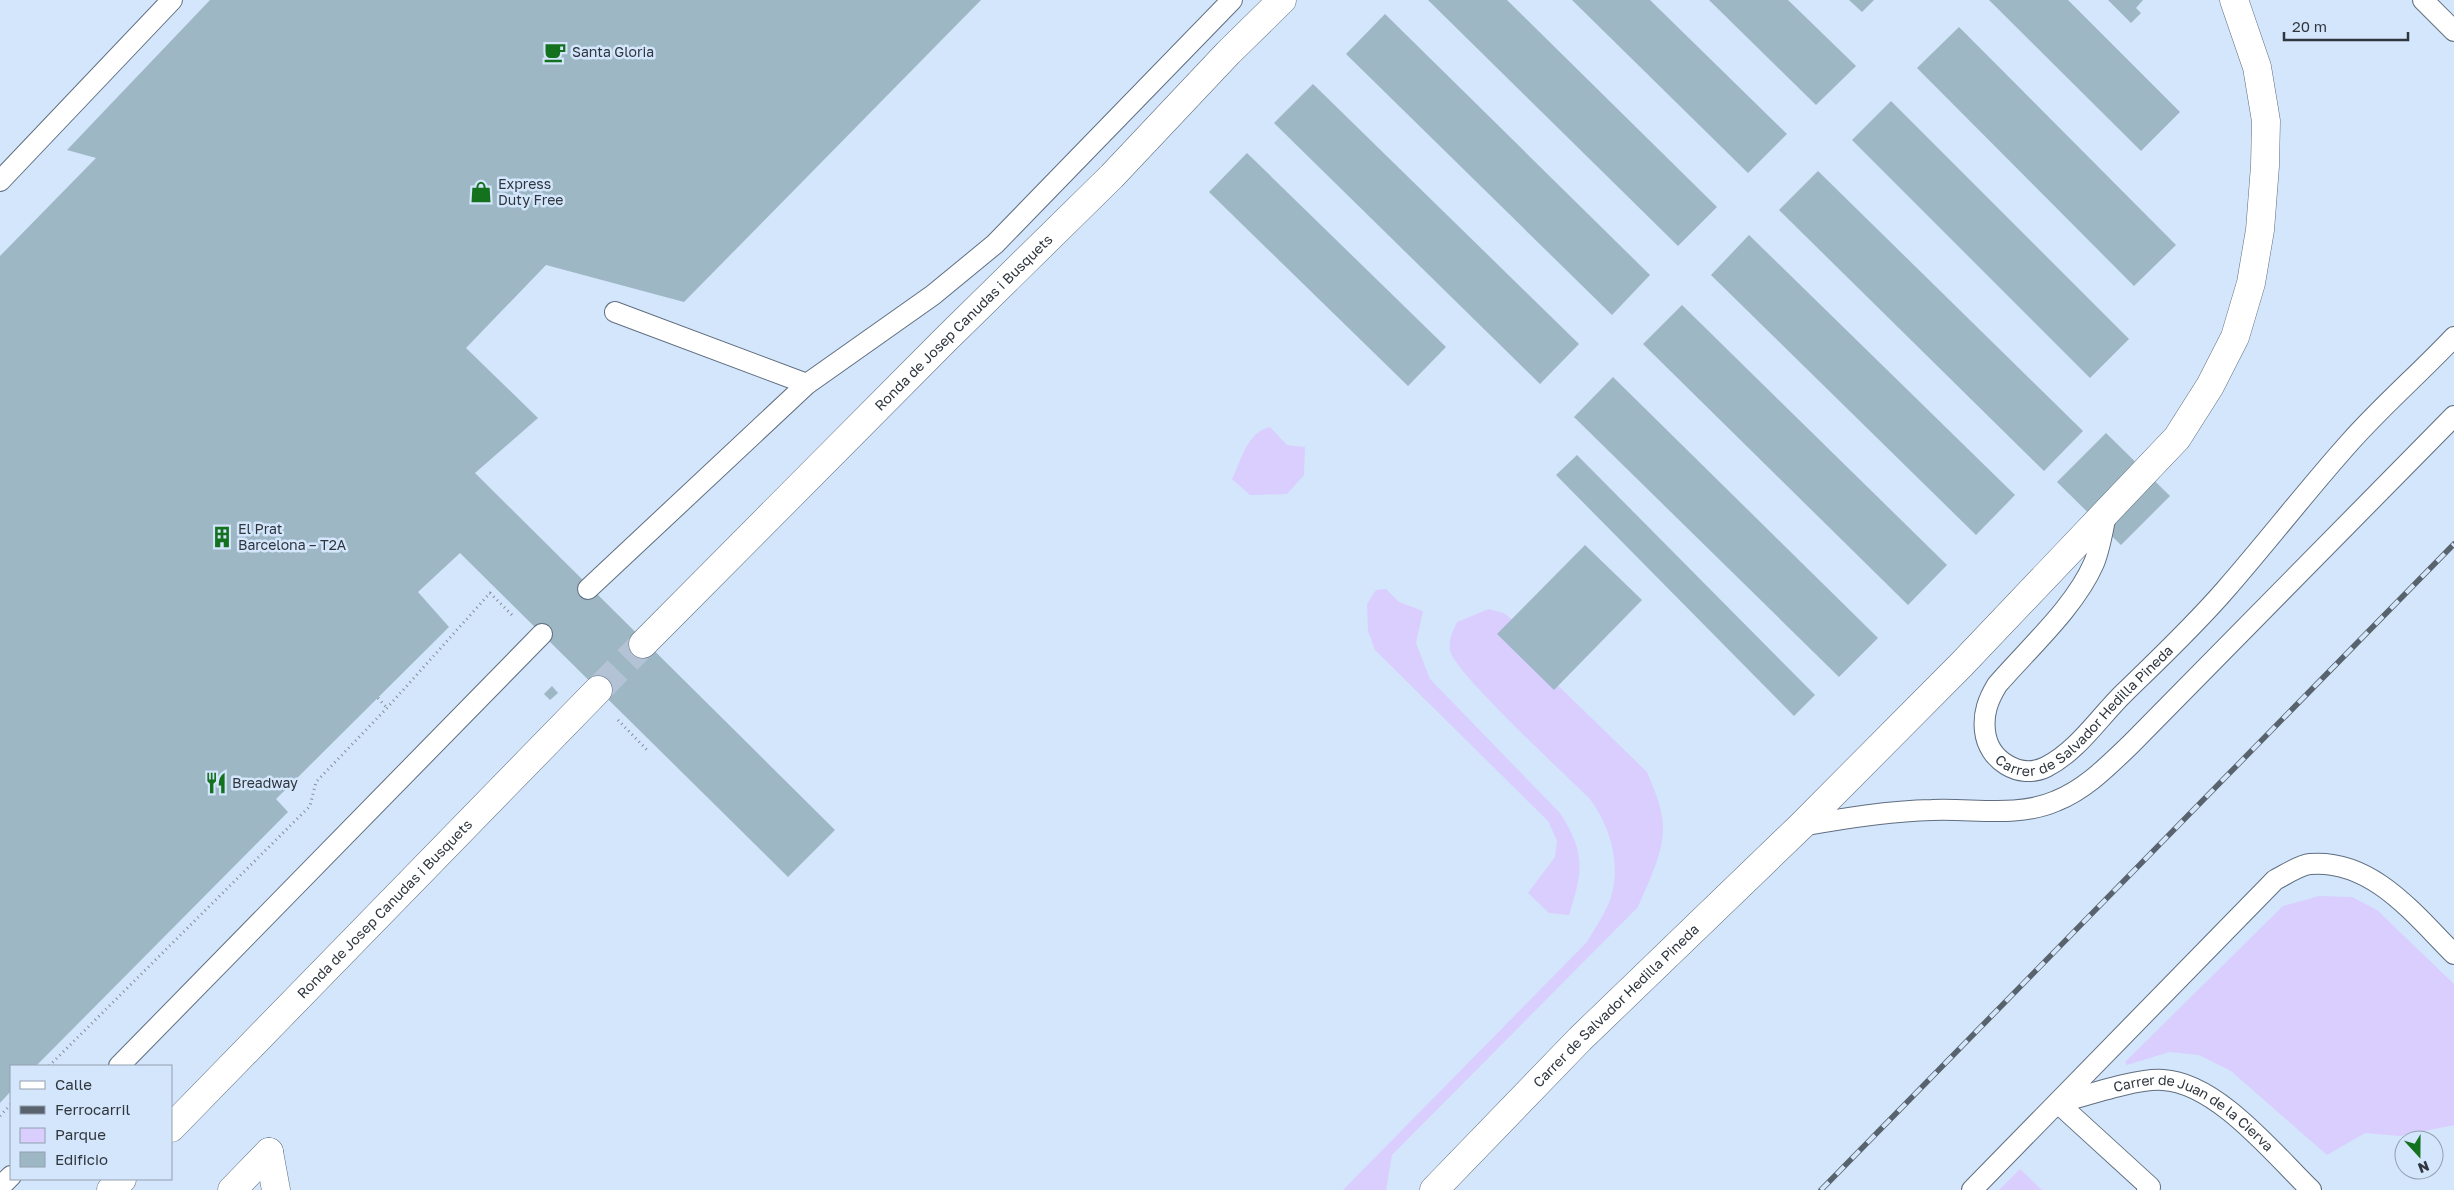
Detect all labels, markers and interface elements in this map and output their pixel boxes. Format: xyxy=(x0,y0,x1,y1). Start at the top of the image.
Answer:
scale bar xyxy=(2284,10,2408,42)
text: 20 m xyxy=(2292,17,2327,35)
cafe icon: Santa Gloria xyxy=(542,39,568,65)
place label: Santa Gloria xyxy=(572,43,654,60)
place label: Express Duty Free xyxy=(498,175,563,208)
shop icon: Express Duty Free xyxy=(468,179,494,205)
street label: Ronda de Josep Canudas i Busquets xyxy=(871,230,1056,414)
place label: El Prat Barcelona – T2A xyxy=(238,520,347,553)
building icon: El Prat Barcelona – T2A xyxy=(209,524,235,550)
street label: Carrer de Salvador Hedilla Pineda xyxy=(1992,641,2176,779)
restaurant icon: Breadway xyxy=(203,770,229,796)
place label: Breadway xyxy=(232,774,298,791)
street label: Ronda de Josep Canudas i Busquets xyxy=(293,815,475,1002)
street label: Carrer de Salvador Hedilla Pineda xyxy=(1529,920,1702,1091)
legend xyxy=(10,1065,172,1180)
street label: Carrer de Juan de la Cierva xyxy=(2111,1071,2277,1154)
text: Calle xyxy=(55,1075,92,1093)
text: Ferrocarril xyxy=(55,1100,130,1118)
text: Parque xyxy=(55,1125,106,1143)
north arrow xyxy=(2394,1130,2444,1180)
text: Edificio xyxy=(55,1150,108,1168)
text: N xyxy=(2416,1158,2432,1177)

